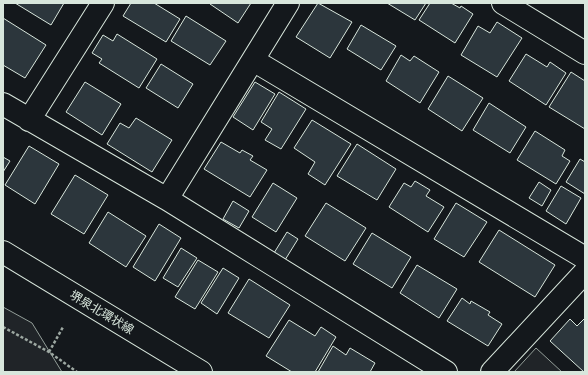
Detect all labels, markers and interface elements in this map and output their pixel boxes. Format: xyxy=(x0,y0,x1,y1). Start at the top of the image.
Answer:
street label: 堺泉北環状線 xyxy=(67,287,137,337)

